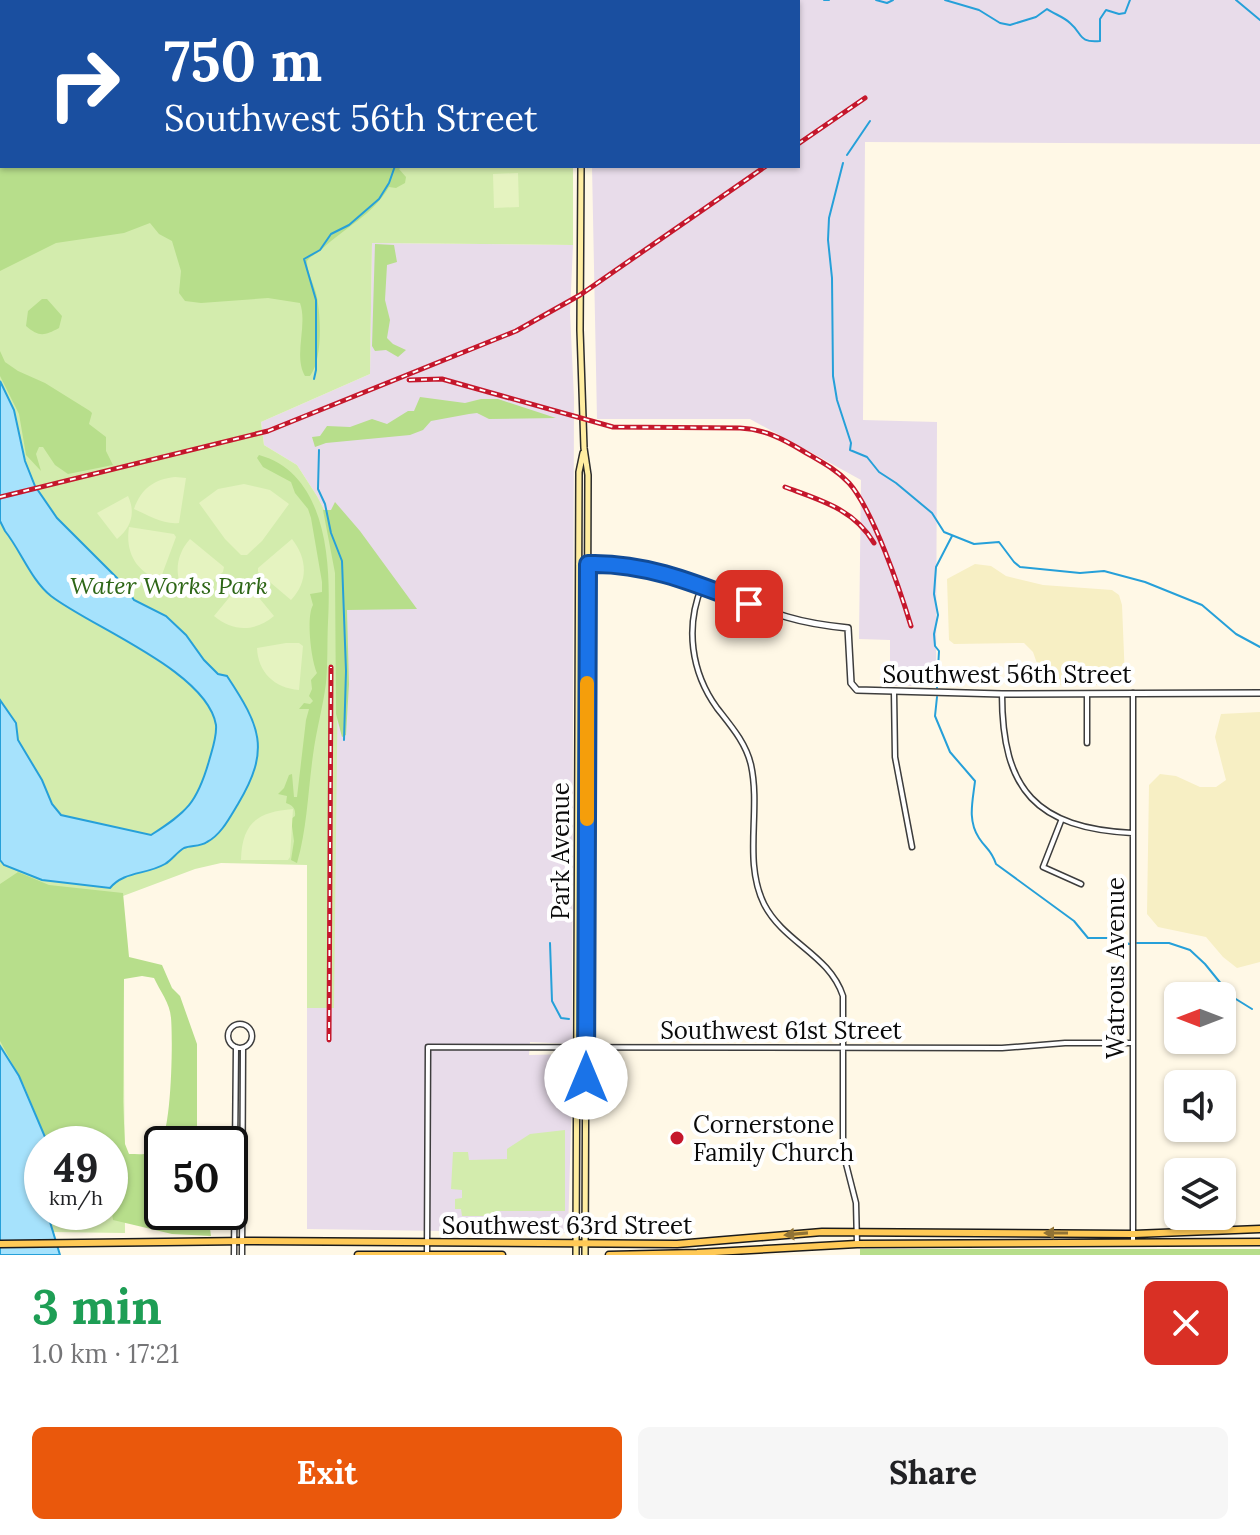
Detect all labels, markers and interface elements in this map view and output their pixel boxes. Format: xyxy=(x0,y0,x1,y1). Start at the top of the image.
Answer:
text: 750 m xyxy=(164,25,322,96)
icon: right xyxy=(32,32,136,136)
text: Southwest 56th Street xyxy=(164,95,538,141)
park label: Water Works Park xyxy=(70,570,268,601)
pin xyxy=(715,570,783,638)
icon: arrive xyxy=(727,582,771,626)
street label: Southwest 56th Street xyxy=(882,659,1132,690)
street label: Park Avenue xyxy=(545,782,576,920)
street label: Watrous Avenue xyxy=(1100,877,1131,1059)
north arrow xyxy=(1164,982,1236,1054)
map controls xyxy=(1164,982,1236,1230)
street label: Southwest 61st Street xyxy=(660,1015,902,1046)
position arrow xyxy=(544,1036,628,1120)
button: sound xyxy=(1164,1070,1236,1142)
place label: Cornerstone Family Church xyxy=(693,1109,854,1168)
speed limit sign: 50 xyxy=(144,1126,248,1230)
marker: Cornerstone Family Church xyxy=(668,1129,686,1147)
text: 49 xyxy=(54,1142,98,1193)
button: layers xyxy=(1164,1158,1236,1230)
text: km/h xyxy=(49,1185,103,1210)
street label: Southwest 63rd Street xyxy=(442,1210,693,1241)
one-way arrow xyxy=(1043,1227,1068,1239)
one-way arrow xyxy=(783,1228,808,1241)
text: 3 min xyxy=(32,1276,162,1337)
button: close xyxy=(1144,1281,1228,1365)
text: 1.0 km · 17:21 xyxy=(32,1337,179,1370)
button: Exit xyxy=(32,1427,622,1519)
button: Share xyxy=(638,1427,1228,1519)

